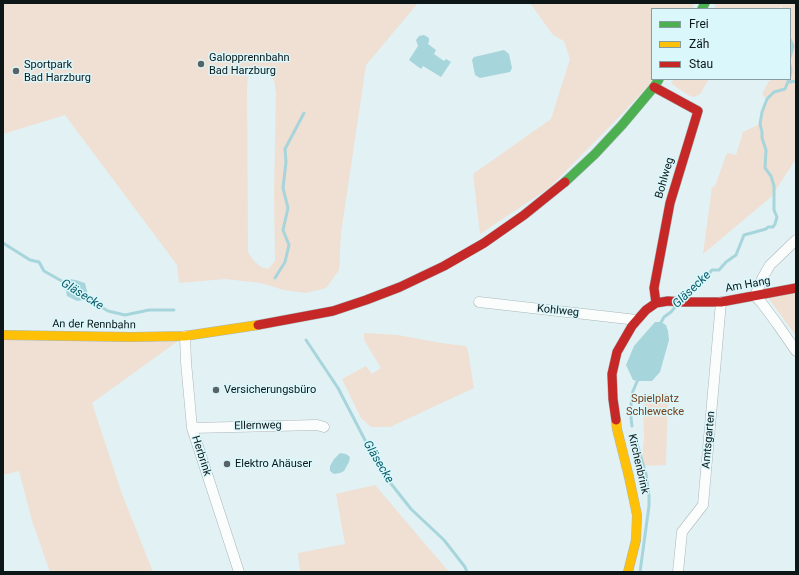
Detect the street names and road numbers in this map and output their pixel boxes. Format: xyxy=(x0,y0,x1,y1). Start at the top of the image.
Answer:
street label: Bohlweg xyxy=(653,156,677,200)
street label: Am Hang xyxy=(724,275,772,295)
street label: Kohlweg xyxy=(536,302,580,320)
street label: An der Rennbahn xyxy=(52,318,136,332)
street label: Amtsgarten xyxy=(700,411,718,469)
street label: Ellernweg xyxy=(234,419,282,433)
street label: Kirchenbrink xyxy=(625,433,651,495)
street label: Herbrink xyxy=(188,434,214,478)

